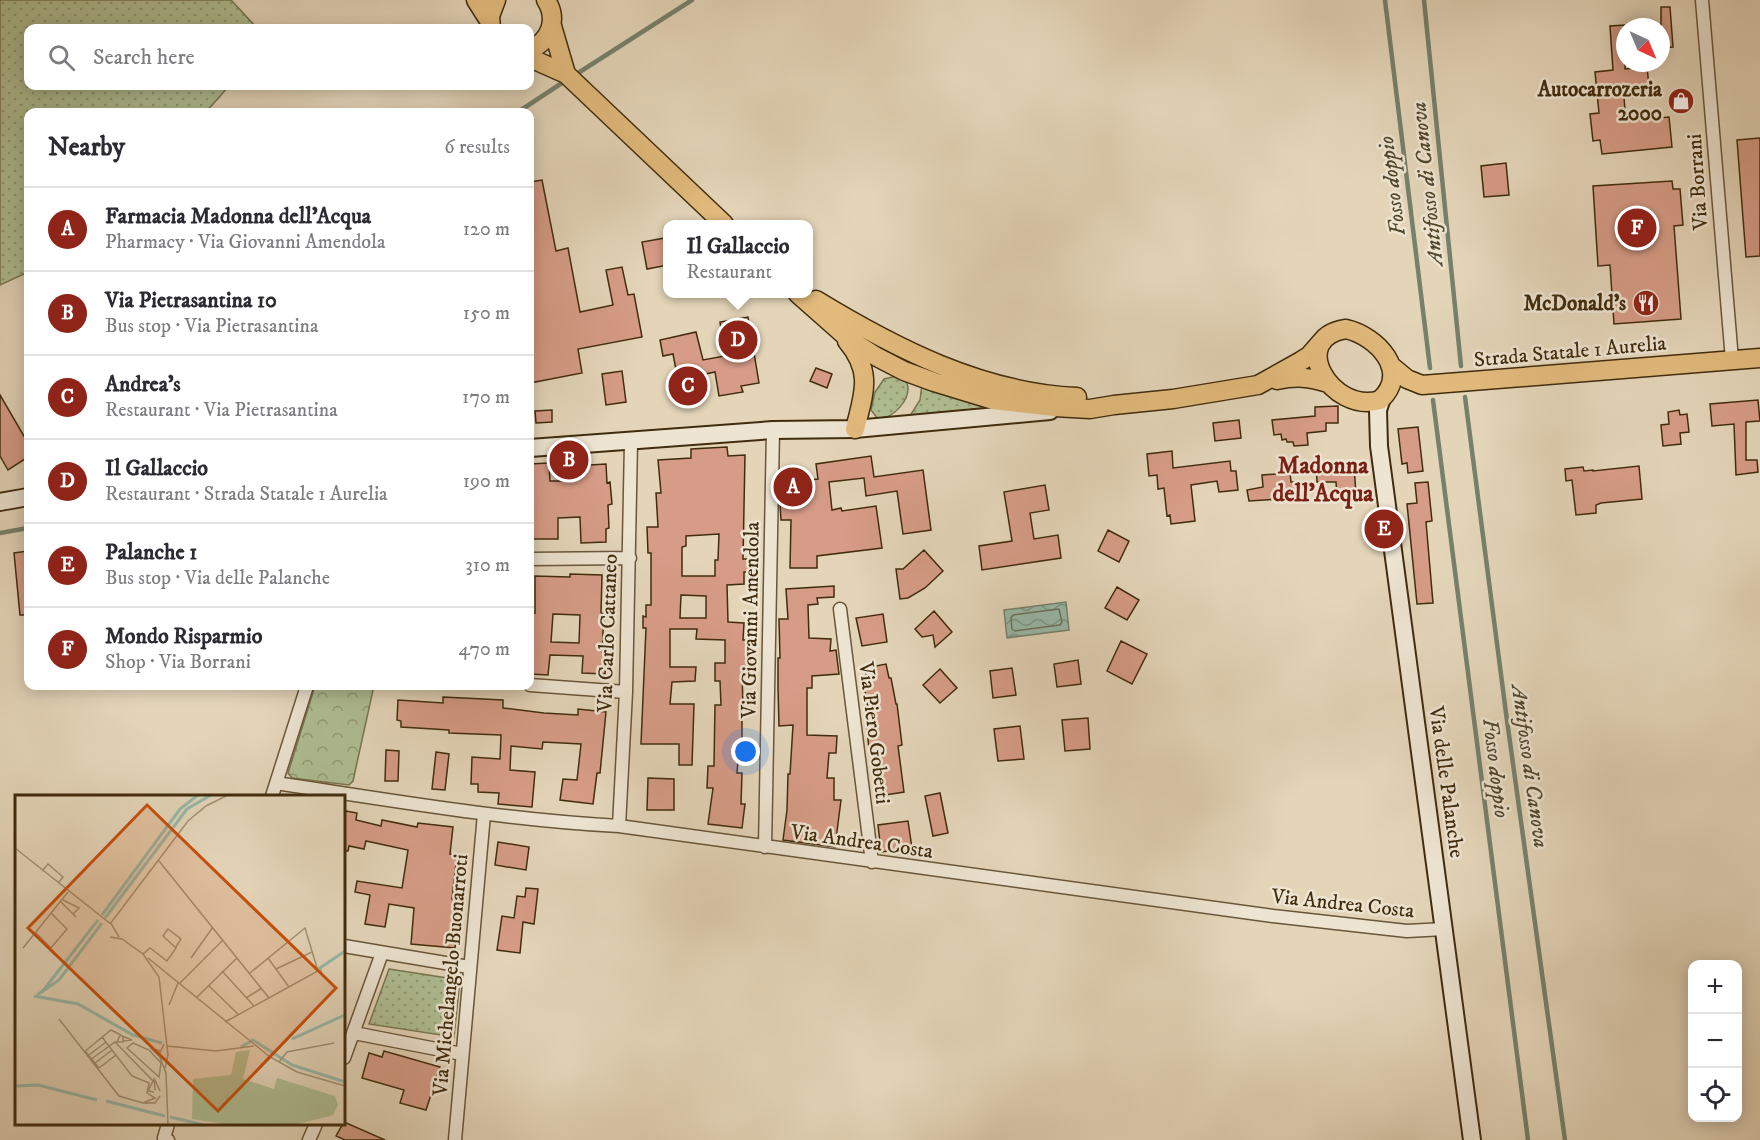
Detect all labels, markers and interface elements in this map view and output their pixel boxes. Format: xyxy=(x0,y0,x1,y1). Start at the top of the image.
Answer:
north arrow xyxy=(1616,18,1670,72)
search box xyxy=(24,24,534,90)
icon: search xyxy=(45,41,78,74)
text: Search here xyxy=(93,44,195,71)
place label: Autocarrozeria 2000 xyxy=(1537,77,1663,127)
shop icon: Autocarrozeria 2000 xyxy=(1666,86,1696,116)
water label: Antifosso di Canova xyxy=(1405,101,1450,270)
text: Nearby xyxy=(48,131,125,164)
street label: Via Borrani xyxy=(1682,133,1714,232)
text: 6 results xyxy=(444,135,510,160)
water label: Fosso doppio xyxy=(1373,135,1412,237)
text: Farmacia Madonna dell'Acqua xyxy=(105,203,371,230)
pin: F xyxy=(1618,206,1656,250)
text: A xyxy=(61,217,74,242)
text: 120 m xyxy=(463,217,510,242)
popup xyxy=(663,220,813,298)
text: Pharmacy · Via Giovanni Amendola xyxy=(105,230,386,255)
text: Il Gallaccio xyxy=(687,233,790,260)
text: Restaurant xyxy=(687,260,772,285)
text: Via Pietrasantina 10 xyxy=(105,287,277,314)
restaurant icon: McDonald's xyxy=(1631,288,1661,318)
place label: McDonald's xyxy=(1523,291,1626,317)
text: B xyxy=(61,301,74,326)
text: 150 m xyxy=(463,301,510,326)
text: Bus stop · Via Pietrasantina xyxy=(105,314,318,339)
pin: D xyxy=(718,318,758,362)
street label: Strada Statale 1 Aurelia xyxy=(1473,331,1667,373)
pin: C xyxy=(668,364,708,408)
text: Andrea's xyxy=(105,371,181,398)
text: C xyxy=(61,385,74,410)
text: 170 m xyxy=(462,385,510,410)
text: Restaurant · Via Pietrasantina xyxy=(105,398,338,423)
pin: B xyxy=(550,438,588,482)
district label: Madonna dell'Acqua xyxy=(1273,451,1374,509)
text: Il Gallaccio xyxy=(105,455,208,482)
pin: A xyxy=(774,464,812,510)
text: D xyxy=(60,469,75,494)
text: 190 m xyxy=(463,469,510,494)
text: Restaurant · Strada Statale 1 Aurelia xyxy=(105,482,388,507)
pin: E xyxy=(1364,506,1404,552)
street label: Via Giovanni Amendola xyxy=(736,521,766,720)
text: Palanche 1 xyxy=(105,539,197,566)
text: E xyxy=(60,553,75,578)
text: 310 m xyxy=(465,553,510,578)
street label: Via Carlo Cattaneo xyxy=(592,553,624,714)
text: Bus stop · Via delle Palanche xyxy=(105,566,330,591)
text: Mondo Risparmio xyxy=(105,623,262,650)
text: F xyxy=(61,637,74,662)
text: 470 m xyxy=(459,637,510,662)
text: Shop · Via Borrani xyxy=(105,650,251,675)
street label: Via Piero Gobetti xyxy=(852,660,896,806)
water label: Antifosso di Canova xyxy=(1504,680,1554,850)
street label: Via delle Palanche xyxy=(1422,704,1470,860)
water label: Fosso doppio xyxy=(1476,717,1515,819)
your location xyxy=(731,737,760,766)
inset map xyxy=(15,795,345,1125)
street label: Via Andrea Costa xyxy=(788,819,935,865)
street label: Via Michelangelo Buonarroti xyxy=(427,853,475,1098)
street label: Via Andrea Costa xyxy=(1269,883,1416,924)
map controls xyxy=(1688,960,1742,1122)
button: + xyxy=(1688,960,1742,1014)
button: − xyxy=(1688,1014,1742,1068)
button: locate xyxy=(1688,1068,1742,1122)

